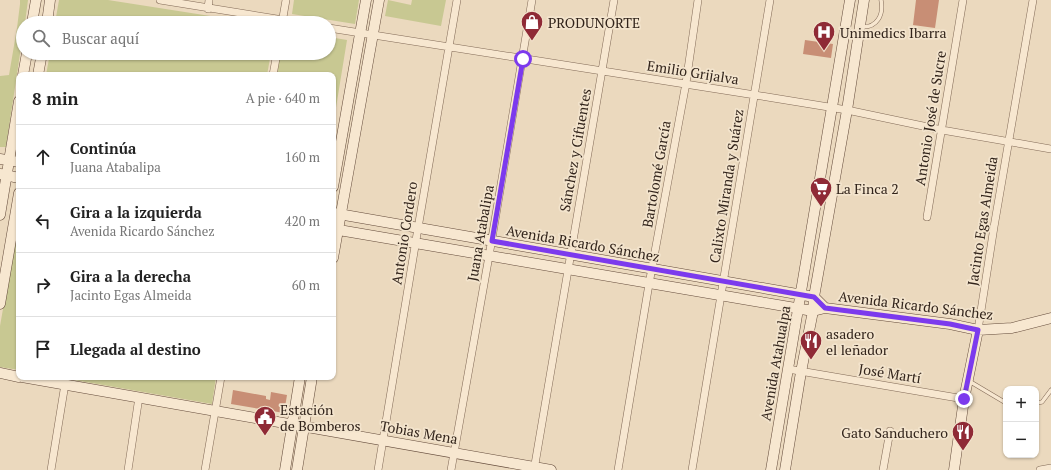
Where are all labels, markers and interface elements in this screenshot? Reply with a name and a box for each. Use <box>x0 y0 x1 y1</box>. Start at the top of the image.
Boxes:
shop icon: PRODUNORTE <box>519 9 545 42</box>
place label: PRODUNORTE <box>548 13 640 32</box>
search box <box>16 16 336 60</box>
hospital icon: Unimedics Ibarra <box>811 19 837 52</box>
place label: Unimedics Ibarra <box>840 23 946 42</box>
icon: search <box>30 27 52 49</box>
text: Buscar aquí <box>62 28 139 48</box>
street label: Antonio José de Sucre <box>910 49 950 187</box>
route start <box>514 50 532 68</box>
street label: Emilio Grijalva <box>646 55 740 89</box>
text: 8 min <box>32 87 79 110</box>
street label: Sánchez y Cifuentes <box>555 87 595 213</box>
text: A pie · 640 m <box>246 89 320 107</box>
street label: Calixto Miranda y Suárez <box>704 107 748 264</box>
street label: Bartolomé García <box>637 119 675 229</box>
text: Continúa <box>70 138 136 158</box>
icon: ahead <box>32 146 54 168</box>
text: 160 m <box>285 148 320 166</box>
street label: Jacinto Egas Almeida <box>962 155 1002 287</box>
text: Juana Atabalipa <box>70 158 161 176</box>
supermarket icon: La Finca 2 <box>808 175 834 208</box>
place label: La Finca 2 <box>836 179 899 198</box>
street label: Antonio Cordero <box>386 180 422 286</box>
street label: Juana Atabalipa <box>462 183 498 283</box>
text: Gira a la izquierda <box>70 202 202 222</box>
icon: left <box>32 210 54 232</box>
text: 420 m <box>285 212 320 230</box>
street label: Avenida Ricardo Sánchez <box>505 220 661 266</box>
text: Avenida Ricardo Sánchez <box>70 222 214 240</box>
text: Gira a la derecha <box>70 266 191 286</box>
icon: right <box>32 274 54 296</box>
text: 60 m <box>292 276 320 294</box>
text: Jacinto Egas Almeida <box>70 286 192 304</box>
street label: Avenida Ricardo Sánchez <box>838 286 995 324</box>
street label: Avenida Atahualpa <box>756 304 794 422</box>
place label: asadero el leñador <box>826 324 889 359</box>
restaurant icon: asadero el leñador <box>798 328 824 361</box>
icon: arrive <box>32 338 54 360</box>
text: Llegada al destino <box>70 339 201 359</box>
street label: José Martí <box>857 359 923 387</box>
map controls <box>1003 386 1039 458</box>
button: + <box>1003 386 1039 422</box>
route end <box>955 390 973 408</box>
place label: Estación de Bomberos <box>280 400 361 435</box>
public building icon: Estación de Bomberos <box>252 404 278 437</box>
street label: Tobias Mena <box>379 416 459 448</box>
restaurant icon: Gato Sanduchero <box>950 419 976 452</box>
button: − <box>1003 422 1039 458</box>
place label: Gato Sanduchero <box>841 423 948 442</box>

